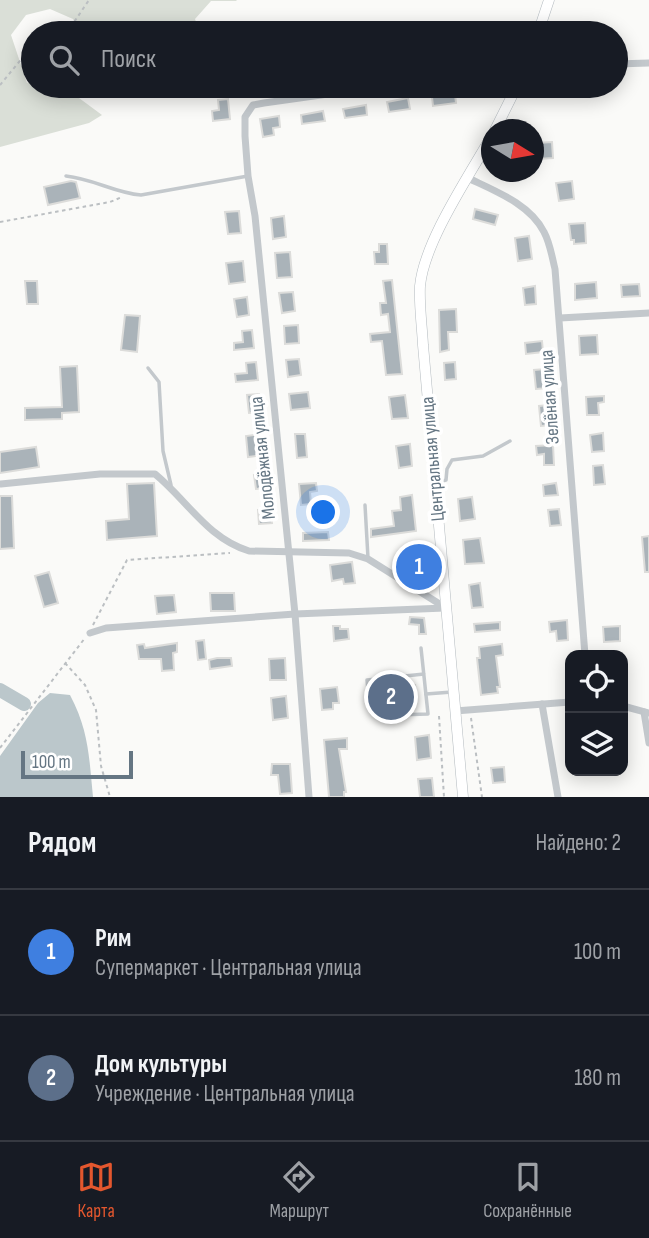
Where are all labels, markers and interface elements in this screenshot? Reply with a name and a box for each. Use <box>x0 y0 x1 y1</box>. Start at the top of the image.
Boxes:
search box <box>21 21 628 98</box>
icon: search <box>45 41 83 79</box>
text: Поиск <box>101 44 156 75</box>
north arrow <box>481 119 544 182</box>
street label: Зелёная улица <box>535 349 565 445</box>
street label: Молодёжная улица <box>245 395 281 521</box>
street label: Центральная улица <box>416 396 450 522</box>
your location <box>306 495 340 529</box>
pin: 1 <box>396 541 442 593</box>
map controls <box>565 650 628 776</box>
button: locate <box>565 650 628 713</box>
pin: 2 <box>368 671 414 723</box>
button: layers <box>565 713 628 776</box>
scale bar <box>21 748 133 780</box>
text: 100 m <box>32 751 71 774</box>
text: Рядом <box>28 825 96 861</box>
text: Найдено: 2 <box>535 829 621 857</box>
text: Рим <box>95 923 131 954</box>
text: 1 <box>46 938 56 966</box>
text: 100 m <box>574 938 621 966</box>
text: Супермаркет · Центральная улица <box>95 954 362 982</box>
text: Дом культуры <box>95 1049 227 1080</box>
text: 2 <box>46 1064 56 1092</box>
text: 180 m <box>574 1064 621 1092</box>
text: Учреждение · Центральная улица <box>95 1080 355 1108</box>
tab: Карта <box>77 1158 115 1223</box>
tab: Маршрут <box>269 1158 329 1223</box>
tab: Сохранённые <box>483 1158 572 1223</box>

